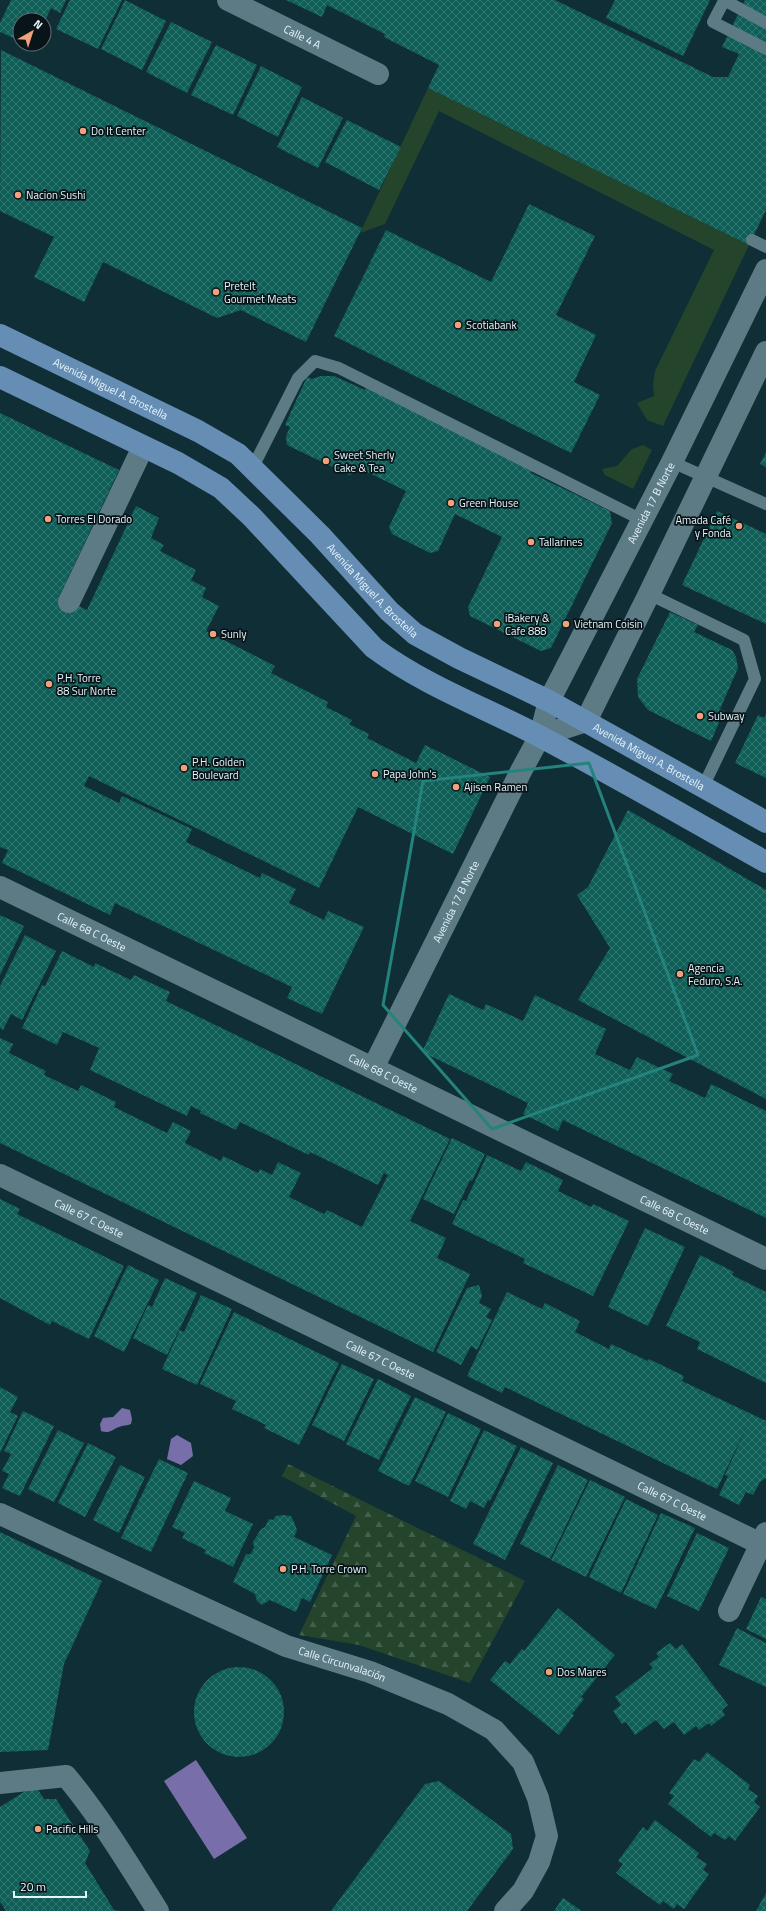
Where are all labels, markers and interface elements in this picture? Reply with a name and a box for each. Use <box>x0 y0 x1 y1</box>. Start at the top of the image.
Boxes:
north arrow <box>12 12 52 52</box>
text: N <box>30 16 46 33</box>
street label: Calle 4 A <box>281 21 324 53</box>
place label: Do It Center <box>91 123 146 139</box>
marker: Do It Center <box>78 126 88 136</box>
place label: Nacion Sushi <box>26 187 86 203</box>
marker: Nacion Sushi <box>13 190 23 200</box>
place label: Pretelt Gourmet Meats <box>224 278 296 307</box>
marker: Pretelt Gourmet Meats <box>211 287 221 297</box>
place label: Scotiabank <box>466 317 517 333</box>
marker: Scotiabank <box>453 320 463 330</box>
street label: Avenida Miguel A. Brostella <box>51 354 171 424</box>
place label: Sweet Sherly Cake & Tea <box>334 447 395 476</box>
marker: Sweet Sherly Cake & Tea <box>321 456 331 466</box>
street label: Avenida 17 B Norte <box>623 459 679 546</box>
place label: Green House <box>459 495 519 511</box>
marker: Green House <box>446 498 456 508</box>
place label: Torres El Dorado <box>56 511 132 527</box>
place label: Amada Café y Fonda <box>675 512 731 541</box>
marker: Torres El Dorado <box>43 514 53 524</box>
marker: Amada Café y Fonda <box>734 521 744 531</box>
place label: Tallarines <box>539 534 583 550</box>
marker: Tallarines <box>526 537 536 547</box>
street label: Avenida Miguel A. Brostella <box>323 540 422 642</box>
place label: iBakery & Cafe 888 <box>505 610 550 639</box>
place label: Vietnam Coisin <box>574 616 643 632</box>
marker: iBakery & Cafe 888 <box>492 619 502 629</box>
marker: Vietnam Coisin <box>561 619 571 629</box>
place label: Sunly <box>221 626 247 642</box>
marker: Sunly <box>208 629 218 639</box>
place label: P.H. Torre 88 Sur Norte <box>57 670 117 699</box>
marker: P.H. Torre 88 Sur Norte <box>44 679 54 689</box>
place label: Subway <box>708 708 745 724</box>
marker: Subway <box>695 711 705 721</box>
street label: Avenida Miguel A. Brostella <box>590 719 708 795</box>
place label: P.H. Golden Boulevard <box>192 754 245 783</box>
marker: P.H. Golden Boulevard <box>179 763 189 773</box>
place label: Papa John's <box>383 766 437 782</box>
marker: Papa John's <box>370 769 380 779</box>
place label: Ajisen Ramen <box>464 779 527 795</box>
marker: Ajisen Ramen <box>451 782 461 792</box>
street label: Avenida 17 B Norte <box>429 857 483 945</box>
street label: Calle 68 C Oeste <box>54 908 129 955</box>
place label: Agencia Feduro, S.A. <box>688 960 742 989</box>
marker: Agencia Feduro, S.A. <box>675 969 685 979</box>
street label: Calle 68 C Oeste <box>346 1049 421 1097</box>
street label: Calle 68 C Oeste <box>637 1191 712 1238</box>
street label: Calle 67 C Oeste <box>52 1195 127 1242</box>
street label: Calle 67 C Oeste <box>343 1336 418 1383</box>
street label: Calle 67 C Oeste <box>635 1477 710 1525</box>
place label: P.H. Torre Crown <box>291 1561 367 1577</box>
marker: P.H. Torre Crown <box>278 1564 288 1574</box>
street label: Calle Circunvalación <box>297 1642 388 1686</box>
place label: Dos Mares <box>557 1664 607 1680</box>
marker: Dos Mares <box>544 1667 554 1677</box>
place label: Pacific Hills <box>46 1821 98 1837</box>
marker: Pacific Hills <box>33 1824 43 1834</box>
scale bar <box>14 1873 86 1899</box>
text: 20 m <box>20 1877 46 1896</box>

